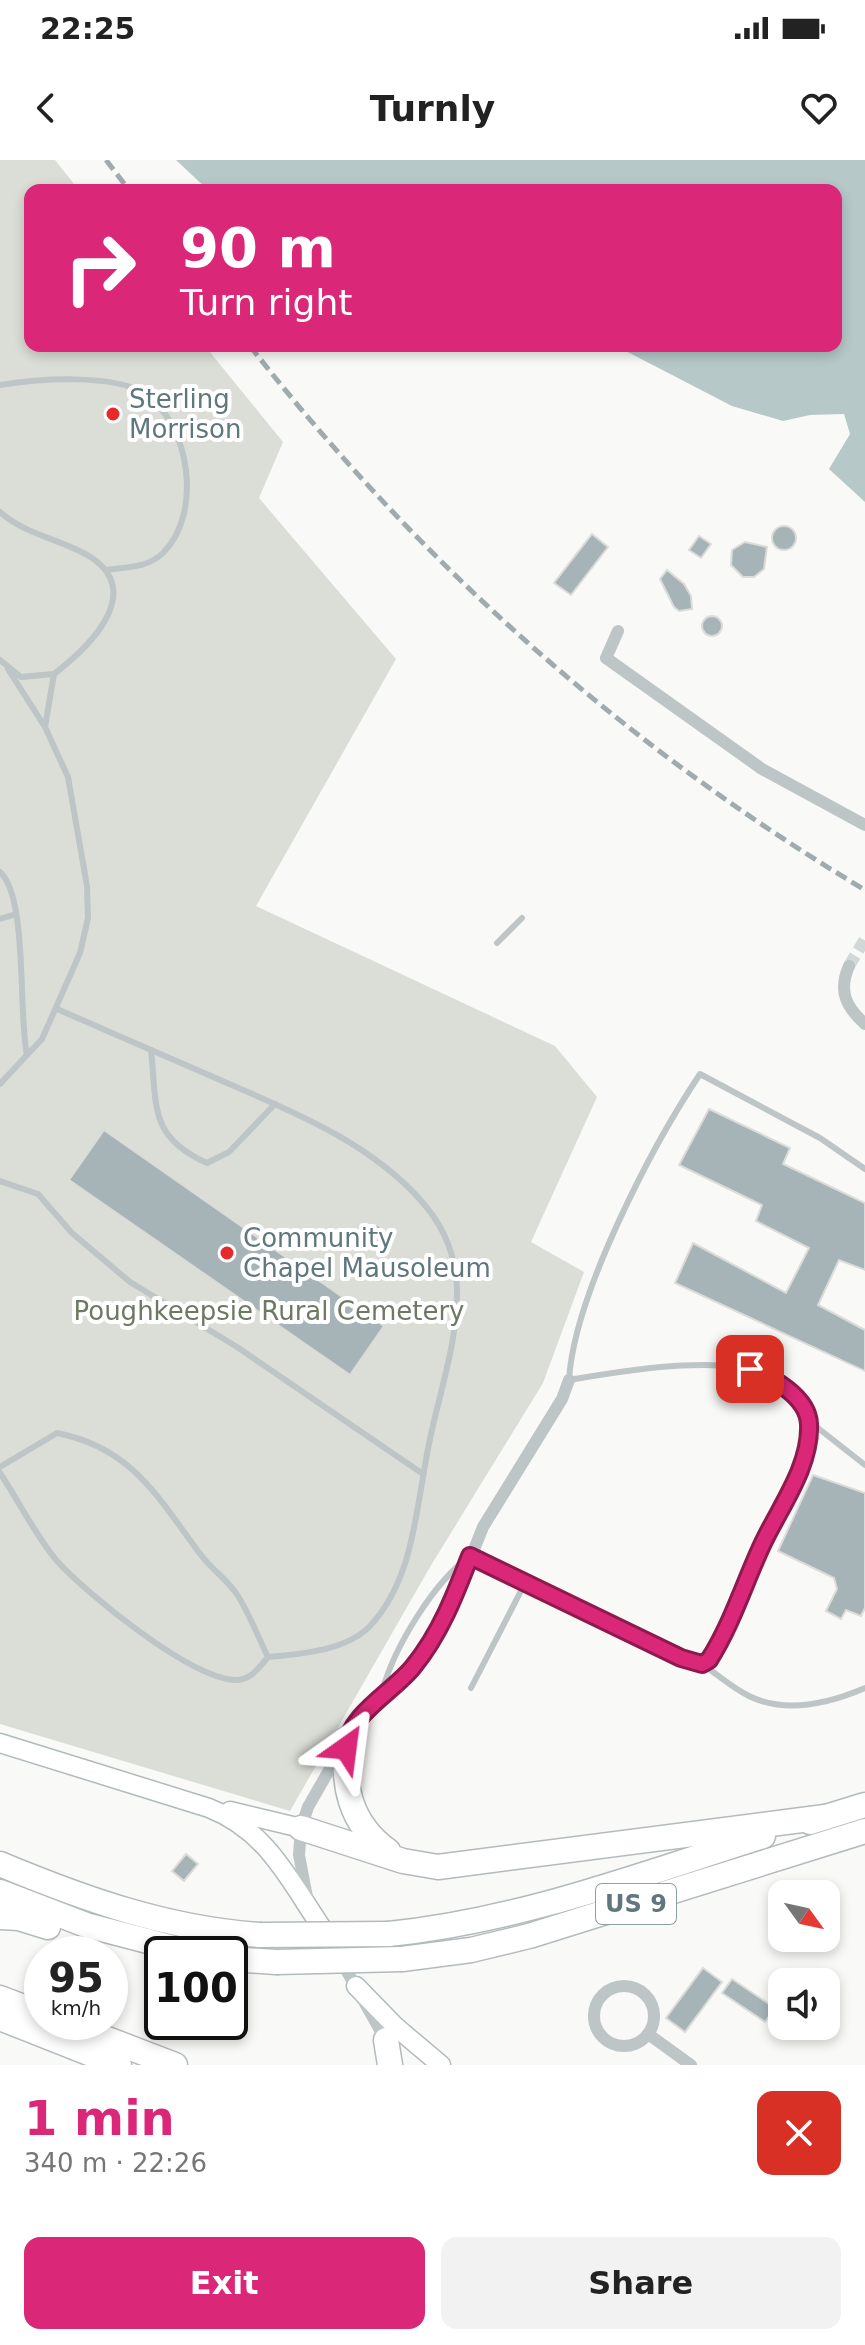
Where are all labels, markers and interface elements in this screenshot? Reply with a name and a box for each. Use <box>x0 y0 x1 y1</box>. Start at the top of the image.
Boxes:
text: 22:25 <box>40 11 136 46</box>
icon: back <box>24 86 68 130</box>
icon: heart <box>797 86 841 130</box>
text: Turnly <box>370 88 495 129</box>
text: 90 m <box>180 215 336 280</box>
icon: right <box>48 216 152 320</box>
text: Turn right <box>180 282 352 323</box>
place label: Sterling Morrison <box>129 384 241 444</box>
marker: Sterling Morrison <box>104 405 122 423</box>
place label: Community Chapel Mausoleum <box>243 1223 491 1283</box>
marker: Community Chapel Mausoleum <box>218 1244 236 1262</box>
park label: Poughkeepsie Rural Cemetery <box>73 1296 465 1326</box>
pin <box>716 1335 784 1403</box>
icon: arrive <box>728 1347 772 1391</box>
position arrow <box>304 1706 388 1790</box>
north arrow <box>768 1880 840 1952</box>
map controls <box>768 1880 840 2040</box>
road number: US 9 <box>596 1884 676 1924</box>
speed limit sign: 100 <box>144 1936 248 2040</box>
text: 95 <box>48 1955 104 2001</box>
button: sound <box>768 1968 840 2040</box>
text: km/h <box>51 1996 101 2020</box>
text: 1 min <box>24 2090 175 2146</box>
button: close <box>757 2091 841 2175</box>
text: 340 m · 22:26 <box>24 2148 207 2178</box>
button: Exit <box>24 2237 425 2329</box>
button: Share <box>441 2237 841 2329</box>

